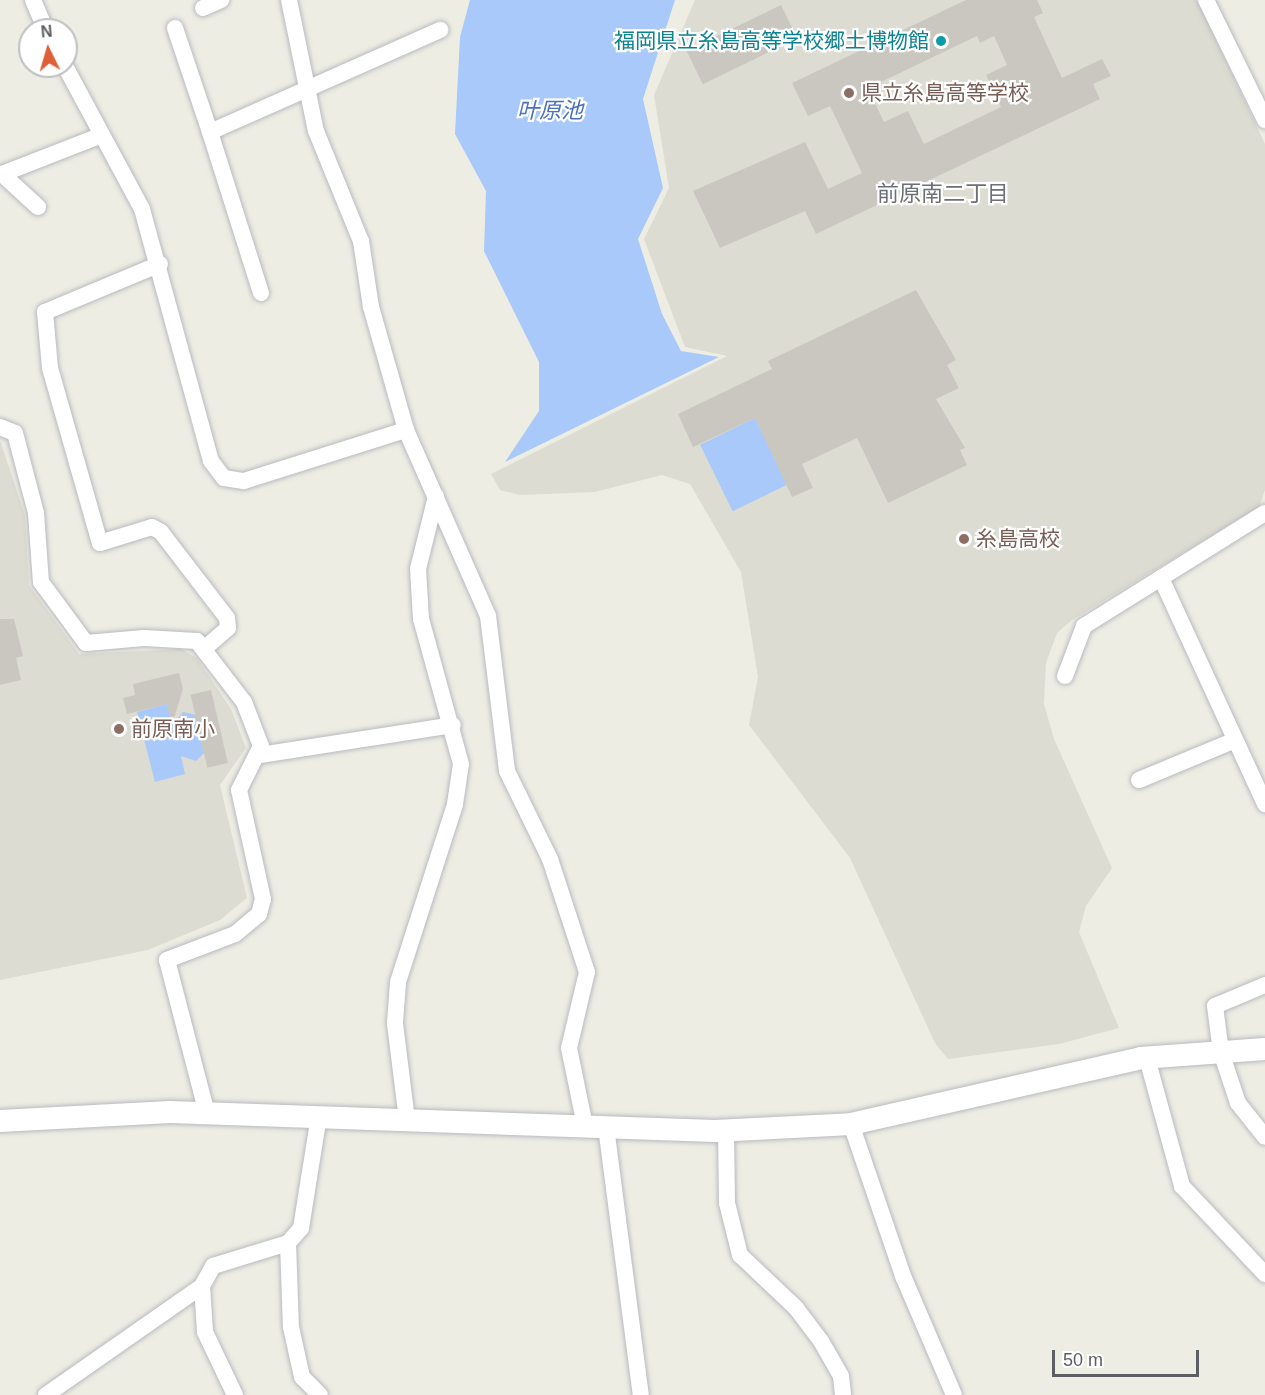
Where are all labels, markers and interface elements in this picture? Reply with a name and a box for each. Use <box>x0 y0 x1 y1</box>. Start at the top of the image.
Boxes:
north arrow <box>18 18 78 78</box>
text: N <box>40 23 53 41</box>
place label: 福岡県立糸島高等学校郷土博物館 <box>614 28 929 54</box>
marker: 福岡県立糸島高等学校郷土博物館 <box>934 34 948 48</box>
place label: 県立糸島高等学校 <box>861 80 1029 106</box>
marker: 県立糸島高等学校 <box>842 86 856 100</box>
water label: 叶原池 <box>517 98 583 124</box>
district label: 前原南二丁目 <box>877 181 1009 207</box>
place label: 糸島高校 <box>976 526 1060 552</box>
marker: 糸島高校 <box>957 532 971 546</box>
place label: 前原南小 <box>131 716 215 742</box>
marker: 前原南小 <box>112 722 126 736</box>
scale bar <box>1055 1338 1202 1376</box>
text: 50 m <box>1063 1350 1103 1370</box>

